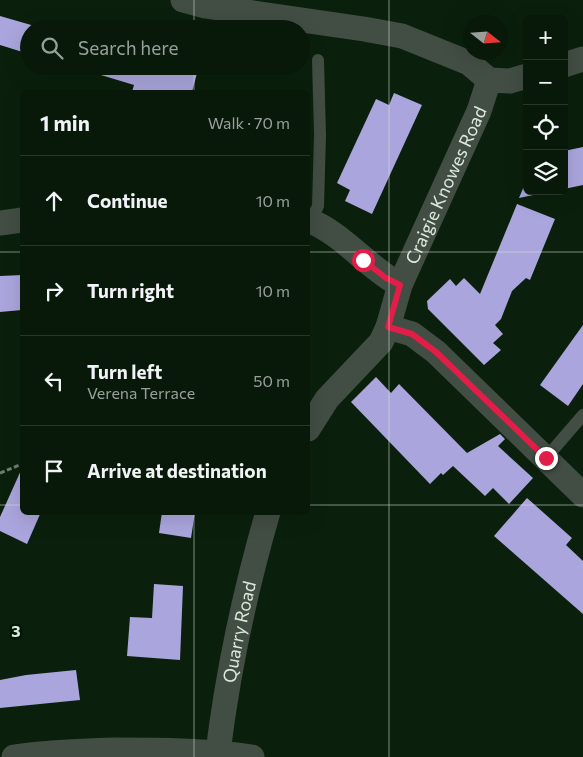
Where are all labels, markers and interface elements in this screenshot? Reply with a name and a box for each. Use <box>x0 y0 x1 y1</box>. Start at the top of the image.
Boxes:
north arrow <box>463 15 508 60</box>
map controls <box>523 15 568 195</box>
button: + <box>523 15 568 60</box>
search box <box>20 20 310 75</box>
icon: search <box>38 34 66 62</box>
text: Search here <box>78 36 178 59</box>
button: − <box>523 60 568 105</box>
street label: Craigie Knowes Road <box>400 103 491 267</box>
button: locate <box>523 105 568 150</box>
text: 1 min <box>40 110 90 135</box>
text: Walk · 70 m <box>208 113 290 132</box>
button: layers <box>523 150 568 195</box>
icon: ahead <box>40 187 68 215</box>
text: Continue <box>87 189 167 212</box>
text: 10 m <box>256 191 290 210</box>
route start <box>352 249 375 272</box>
icon: right <box>40 277 68 305</box>
text: Turn right <box>87 279 174 302</box>
text: 10 m <box>256 281 290 300</box>
text: Turn left <box>87 360 162 383</box>
icon: left <box>40 367 68 395</box>
text: 50 m <box>253 371 290 390</box>
text: Verena Terrace <box>87 383 195 402</box>
route end <box>535 447 558 470</box>
icon: arrive <box>40 457 68 485</box>
text: Arrive at destination <box>87 459 267 482</box>
street label: Quarry Road <box>217 579 260 684</box>
text: 3 <box>11 621 21 640</box>

